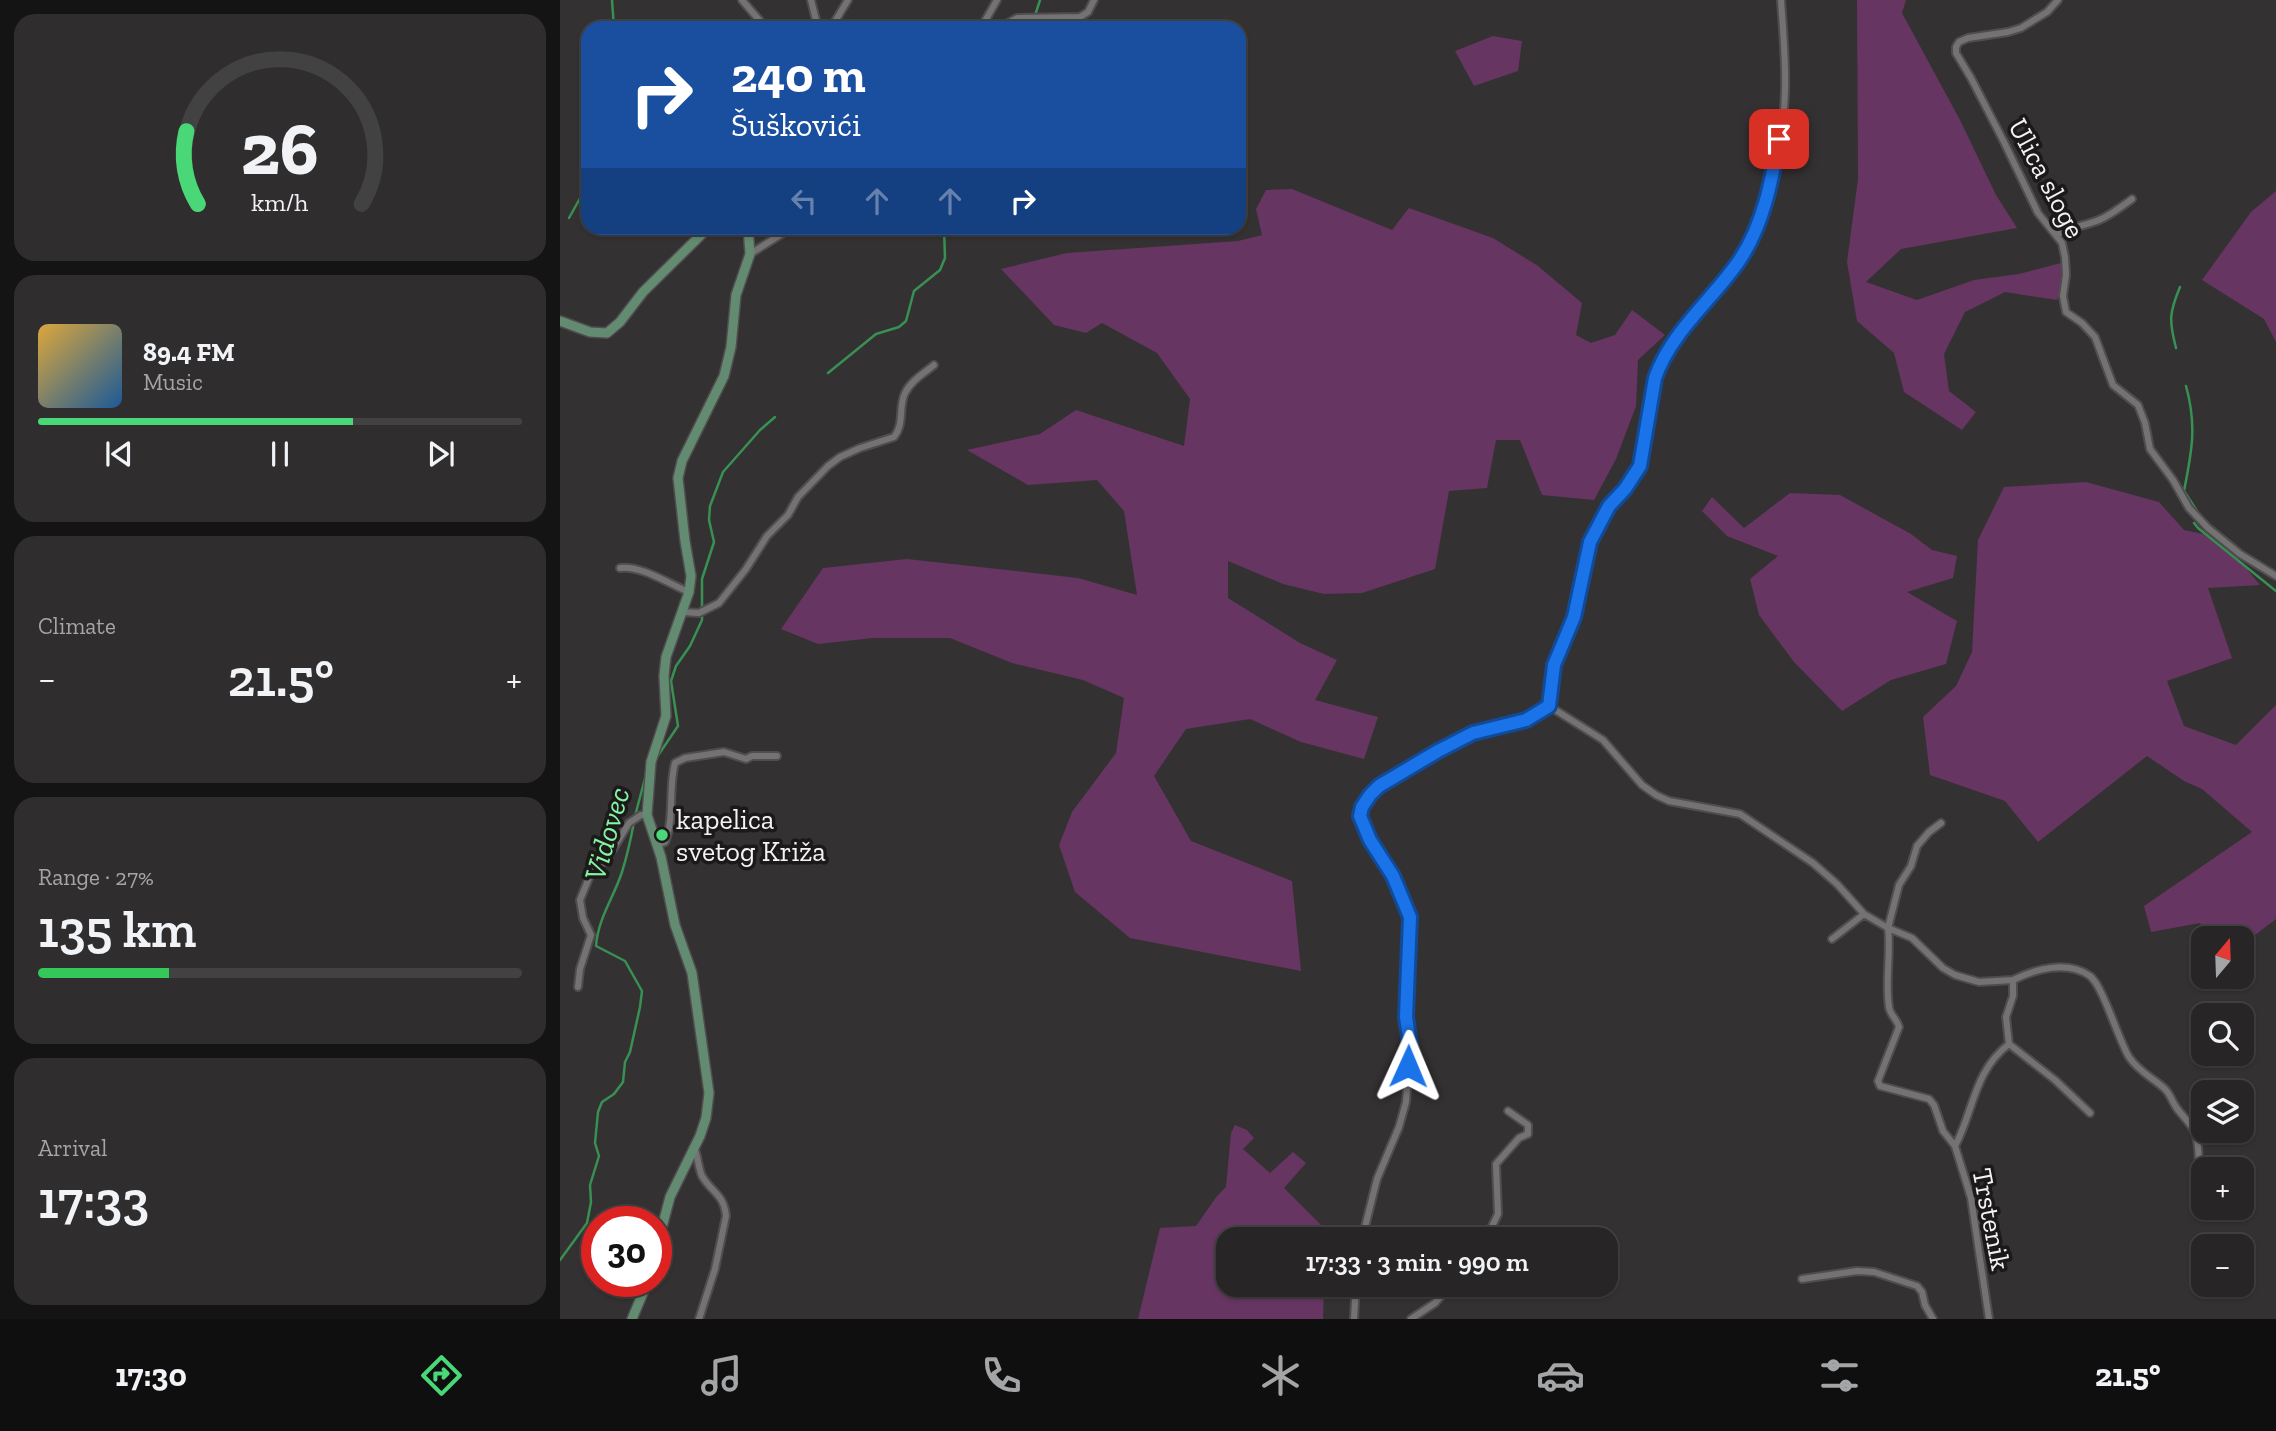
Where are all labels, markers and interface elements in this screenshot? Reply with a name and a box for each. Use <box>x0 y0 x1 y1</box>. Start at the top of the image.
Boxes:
text: 240 m <box>731 46 866 105</box>
icon: right <box>616 49 707 140</box>
text: 26 <box>241 105 319 193</box>
text: Šuškovići <box>731 106 861 144</box>
pin <box>1749 109 1809 169</box>
street label: Ulica sloge <box>2001 113 2092 244</box>
icon: arrive <box>1760 120 1798 158</box>
icon: left <box>785 182 823 220</box>
icon: ahead <box>858 182 896 220</box>
icon: ahead <box>931 182 969 220</box>
icon: right <box>1004 182 1042 220</box>
text: km/h <box>251 186 309 216</box>
text: 89.4 FM <box>143 336 235 368</box>
text: Music <box>143 368 203 396</box>
icon: previous <box>100 435 138 473</box>
icon: pause <box>261 435 299 473</box>
icon: next <box>422 435 460 473</box>
text: Climate <box>38 612 116 640</box>
text: 21.5° <box>228 647 334 709</box>
text: − <box>38 656 56 702</box>
text: + <box>506 656 522 702</box>
water label: Vidovec <box>577 783 637 885</box>
place label: kapelica svetog Križa <box>676 803 826 868</box>
marker: kapelica svetog Križa <box>654 827 670 843</box>
text: Range · 27% <box>38 863 154 891</box>
text: 135 km <box>38 898 196 960</box>
north arrow <box>2191 926 2254 989</box>
map controls <box>2191 926 2254 1297</box>
button: search <box>2191 1003 2254 1066</box>
position arrow <box>1371 1029 1445 1103</box>
button: layers <box>2191 1080 2254 1143</box>
text: Arrival <box>38 1134 107 1162</box>
button: + <box>2191 1157 2254 1220</box>
street label: Trstenik <box>1965 1165 2018 1273</box>
text: 17:33 <box>38 1169 149 1231</box>
speed limit sign: 30 <box>581 1206 672 1297</box>
button: − <box>2191 1234 2254 1297</box>
text: 17:33 · 3 min · 990 m <box>1305 1246 1529 1278</box>
icon: directions <box>417 1351 466 1400</box>
icon: music <box>697 1351 746 1400</box>
icon: phone <box>977 1351 1026 1400</box>
icon: climate <box>1256 1351 1305 1400</box>
icon: car <box>1536 1351 1585 1400</box>
icon: filters <box>1815 1351 1864 1400</box>
text: 17:30 <box>115 1356 187 1394</box>
text: 21.5° <box>2095 1356 2161 1394</box>

